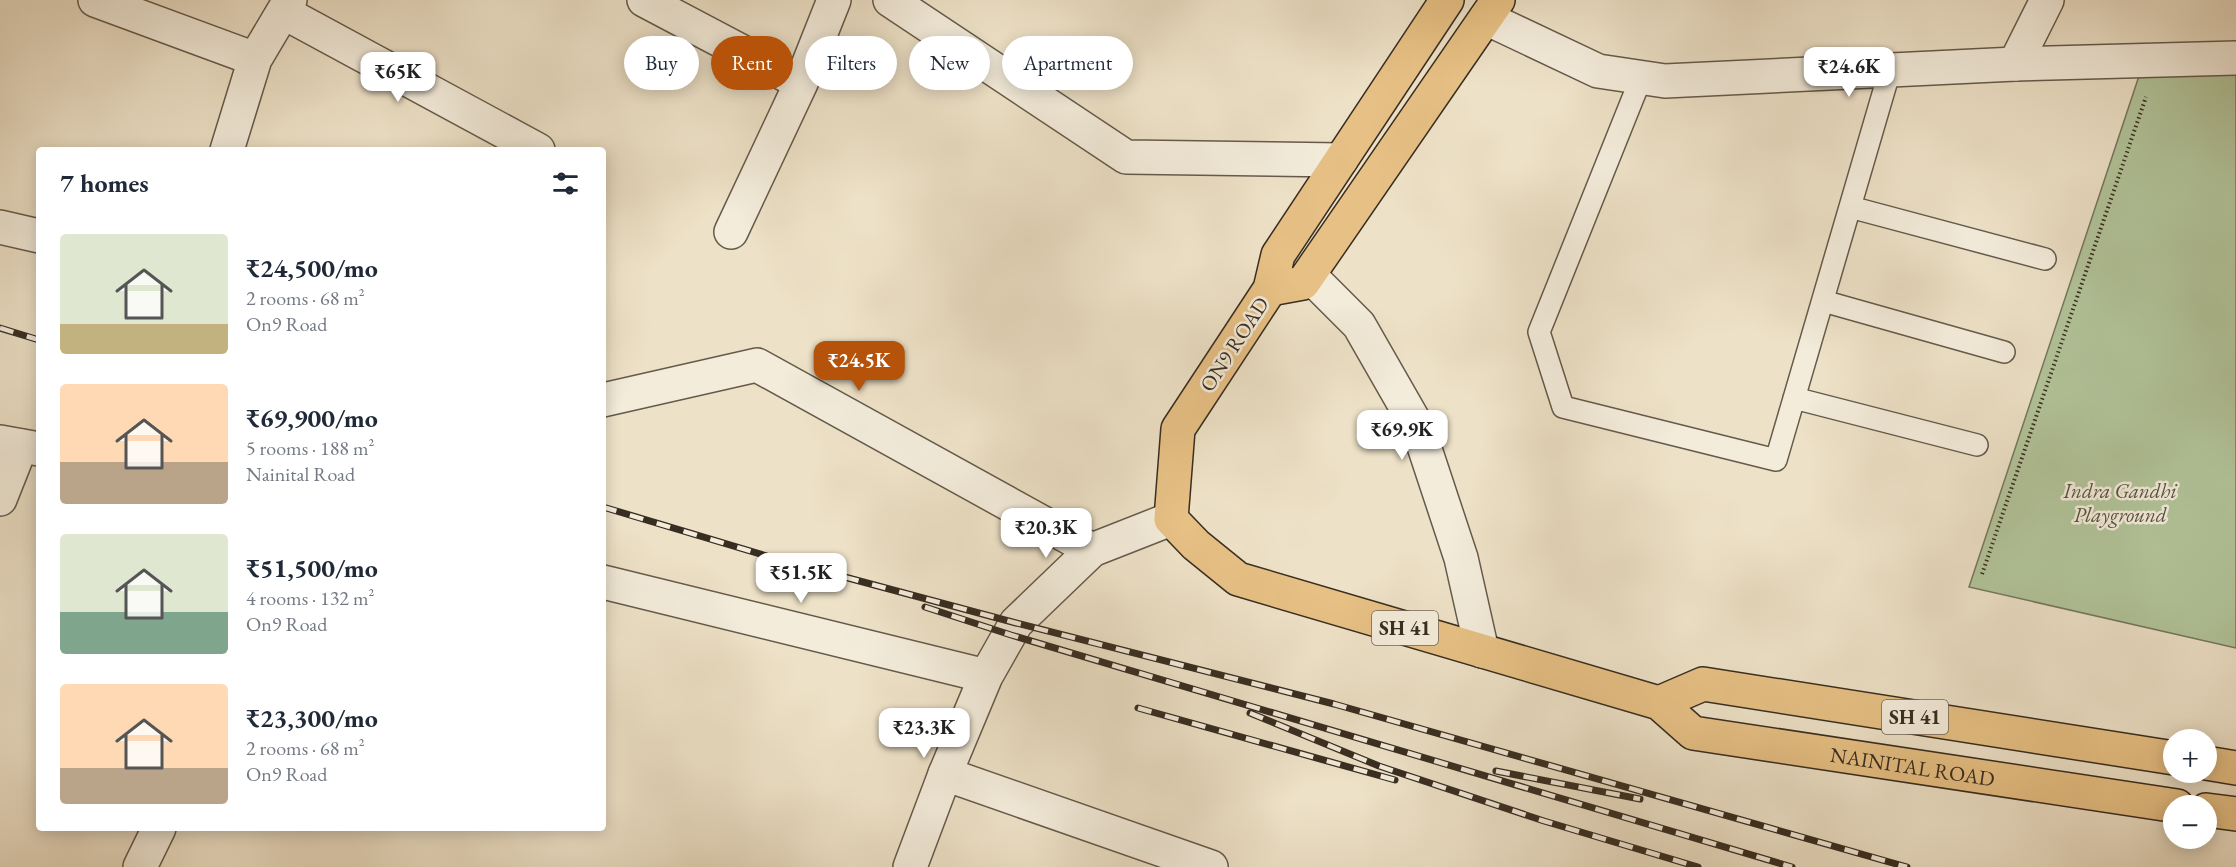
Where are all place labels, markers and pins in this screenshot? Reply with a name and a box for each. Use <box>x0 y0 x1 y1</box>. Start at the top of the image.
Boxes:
pin: ₹24.6K <box>1800 47 1898 98</box>
pin: ₹65K <box>362 52 434 103</box>
pin: ₹24.5K <box>810 341 908 392</box>
pin: ₹69.9K <box>1353 410 1451 461</box>
pin: ₹20.3K <box>997 508 1095 559</box>
pin: ₹51.5K <box>752 553 850 604</box>
pin: ₹23.3K <box>875 708 973 759</box>

